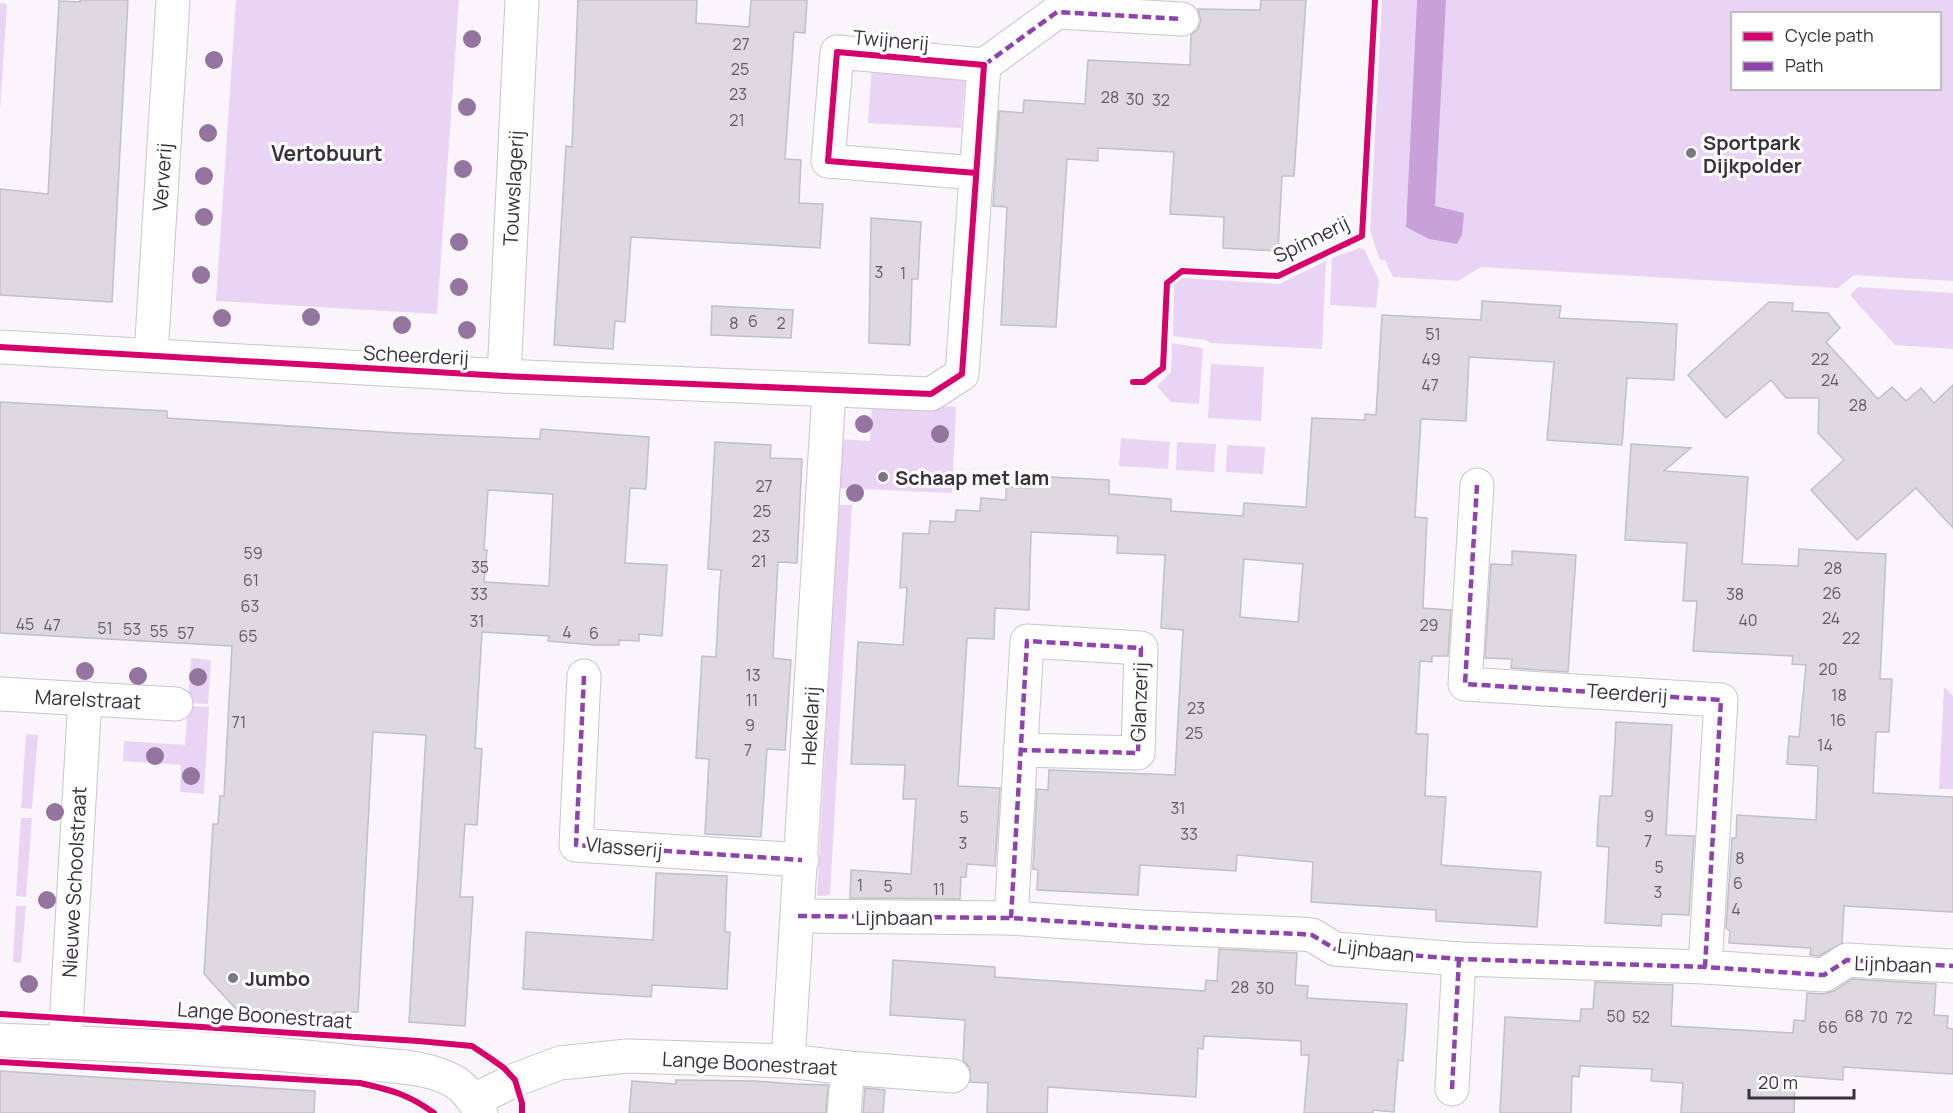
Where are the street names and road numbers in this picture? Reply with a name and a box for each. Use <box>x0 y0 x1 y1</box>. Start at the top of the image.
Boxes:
street label: Twijnerij <box>852 23 930 57</box>
street label: Touwslagerij <box>496 130 530 246</box>
street label: Ververij <box>146 142 178 212</box>
street label: Spinnerij <box>1269 209 1353 269</box>
street label: Scheerderij <box>362 339 470 371</box>
street label: Glanzerij <box>1124 661 1154 743</box>
street label: Teerderij <box>1586 677 1668 709</box>
street label: Marelstraat <box>34 683 142 715</box>
street label: Hekelarij <box>794 686 826 766</box>
street label: Nieuwe Schoolstraat <box>56 786 92 978</box>
street label: Vlasserij <box>584 830 664 864</box>
street label: Lijnbaan <box>855 904 933 931</box>
street label: Lijnbaan <box>1336 932 1416 968</box>
street label: Lijnbaan <box>1854 949 1932 979</box>
street label: Lange Boonestraat <box>176 995 354 1035</box>
street label: Lange Boonestraat <box>662 1045 838 1081</box>

